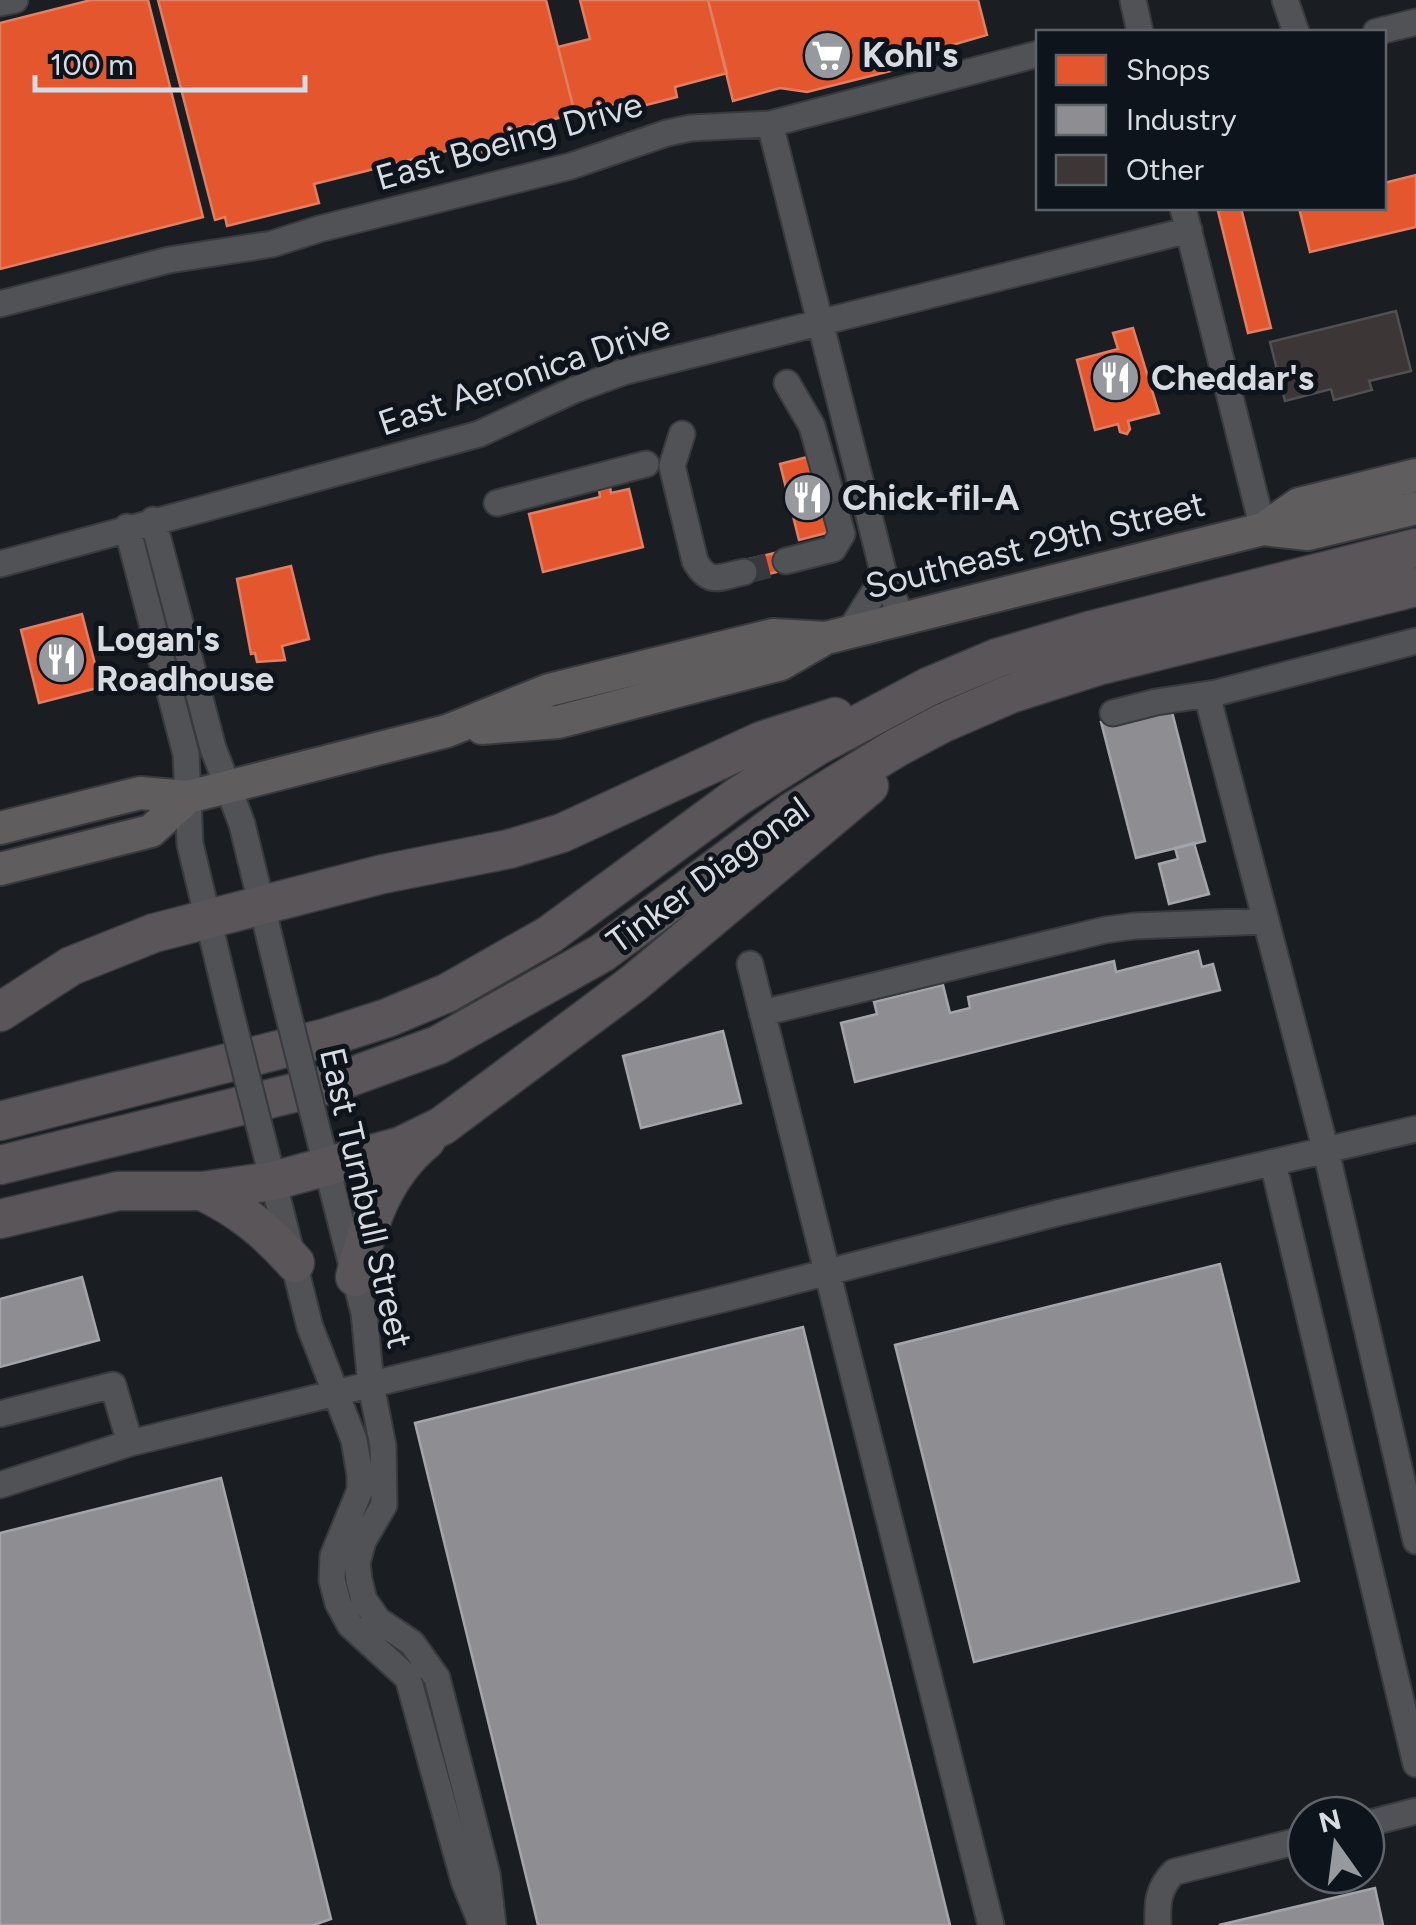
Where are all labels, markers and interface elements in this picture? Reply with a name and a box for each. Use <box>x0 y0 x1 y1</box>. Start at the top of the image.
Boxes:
supermarket icon: Kohl's <box>801 29 853 81</box>
scale bar <box>35 30 305 92</box>
legend <box>1036 30 1386 210</box>
place label: Kohl's <box>862 34 958 76</box>
text: 100 m <box>50 46 134 83</box>
text: Shops <box>1126 51 1210 88</box>
street label: East Boeing Drive <box>371 83 647 199</box>
text: Industry <box>1126 101 1237 138</box>
text: Other <box>1126 151 1204 188</box>
street label: East Aeronica Drive <box>373 305 675 445</box>
restaurant icon: Cheddar's <box>1090 352 1142 404</box>
place label: Cheddar's <box>1151 357 1314 399</box>
restaurant icon: Chick-fil-A <box>781 472 833 524</box>
place label: Chick-fil-A <box>842 477 1020 519</box>
street label: Southeast 29th Street <box>861 483 1209 607</box>
place label: Logan's Roadhouse <box>96 618 274 700</box>
restaurant icon: Logan's Roadhouse <box>35 633 87 685</box>
street label: Tinker Diagonal <box>599 788 817 962</box>
street label: East Turnbull Street <box>311 1044 421 1352</box>
north arrow <box>1286 1795 1386 1895</box>
text: N <box>1315 1802 1345 1840</box>

